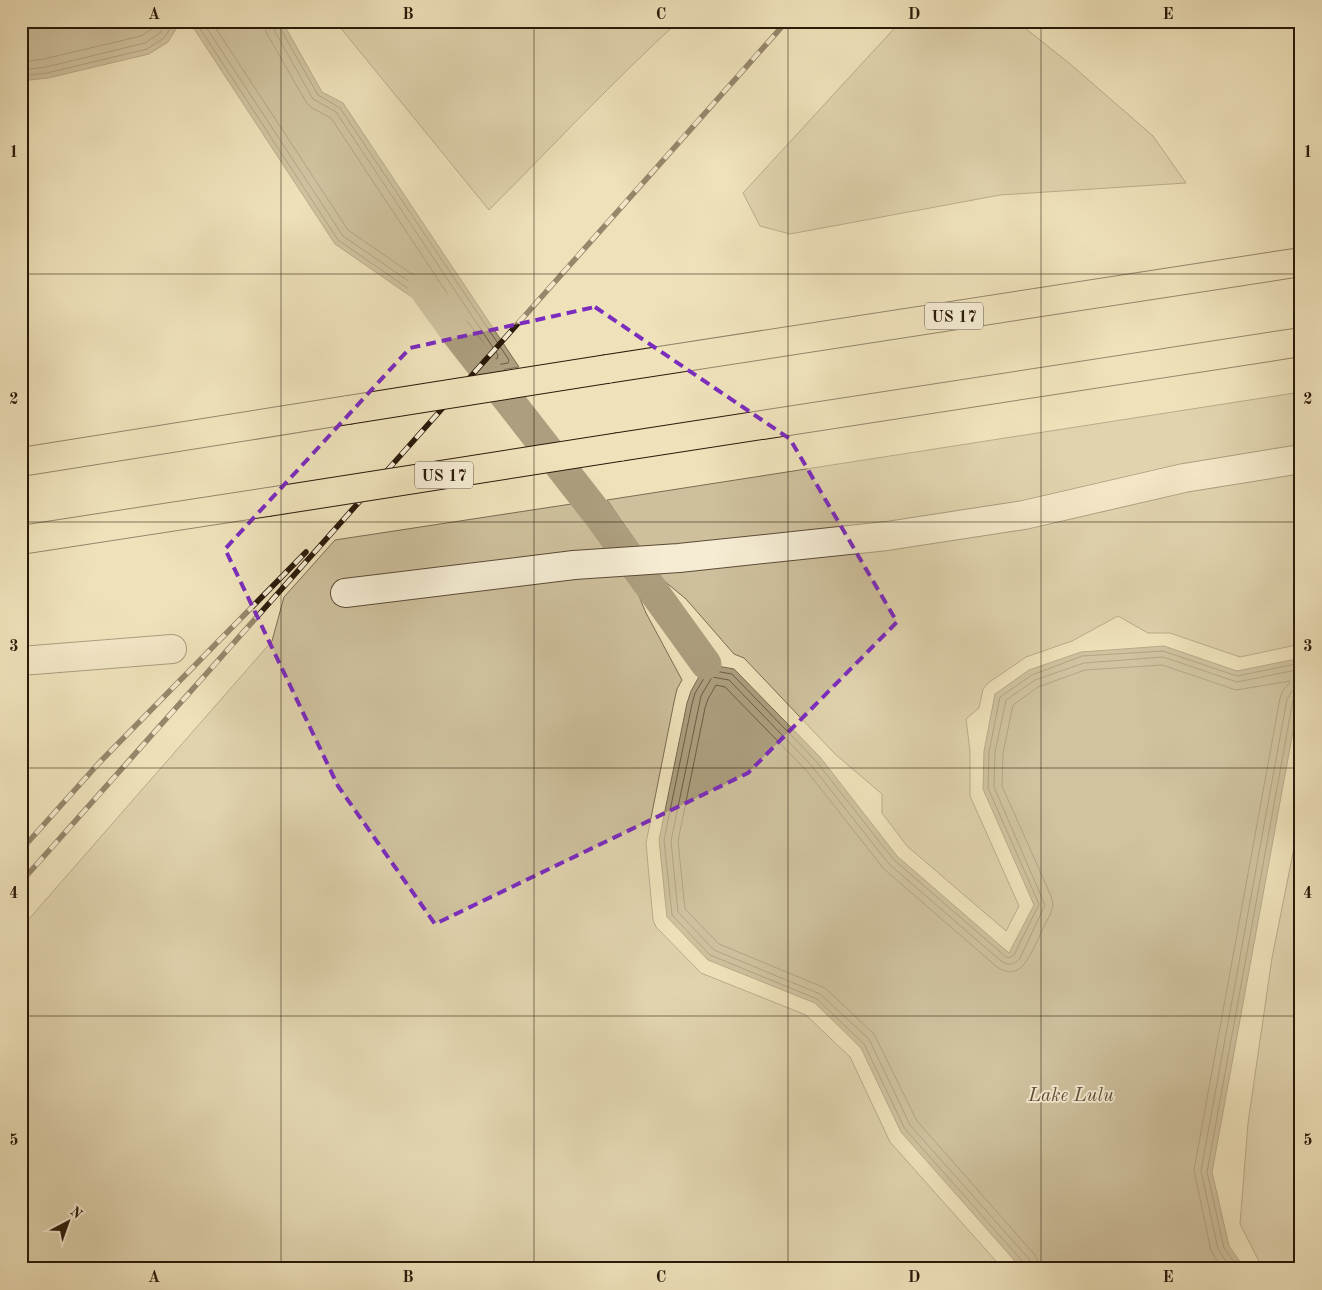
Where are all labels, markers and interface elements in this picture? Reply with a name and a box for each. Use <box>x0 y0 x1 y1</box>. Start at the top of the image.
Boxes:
text: A <box>148 7 160 23</box>
text: B <box>402 7 414 23</box>
text: C <box>656 7 666 23</box>
text: D <box>908 7 920 23</box>
text: E <box>1162 7 1174 23</box>
text: 1 <box>9 145 19 161</box>
text: 1 <box>1303 145 1313 161</box>
road number: US 17 <box>925 302 983 330</box>
text: 2 <box>9 392 19 408</box>
text: 2 <box>1303 392 1313 408</box>
road number: US 17 <box>415 462 473 488</box>
text: 3 <box>9 639 19 655</box>
text: 3 <box>1303 639 1313 655</box>
text: 4 <box>9 886 19 902</box>
text: 4 <box>1303 886 1313 902</box>
water label: Lake Lulu <box>1027 1087 1114 1106</box>
text: 5 <box>9 1133 19 1149</box>
text: 5 <box>1303 1133 1313 1149</box>
north arrow <box>42 1198 92 1248</box>
text: N <box>67 1204 85 1222</box>
text: A <box>148 1270 160 1286</box>
text: B <box>402 1270 414 1286</box>
text: C <box>656 1270 666 1286</box>
text: D <box>908 1270 920 1286</box>
text: E <box>1162 1270 1174 1286</box>

